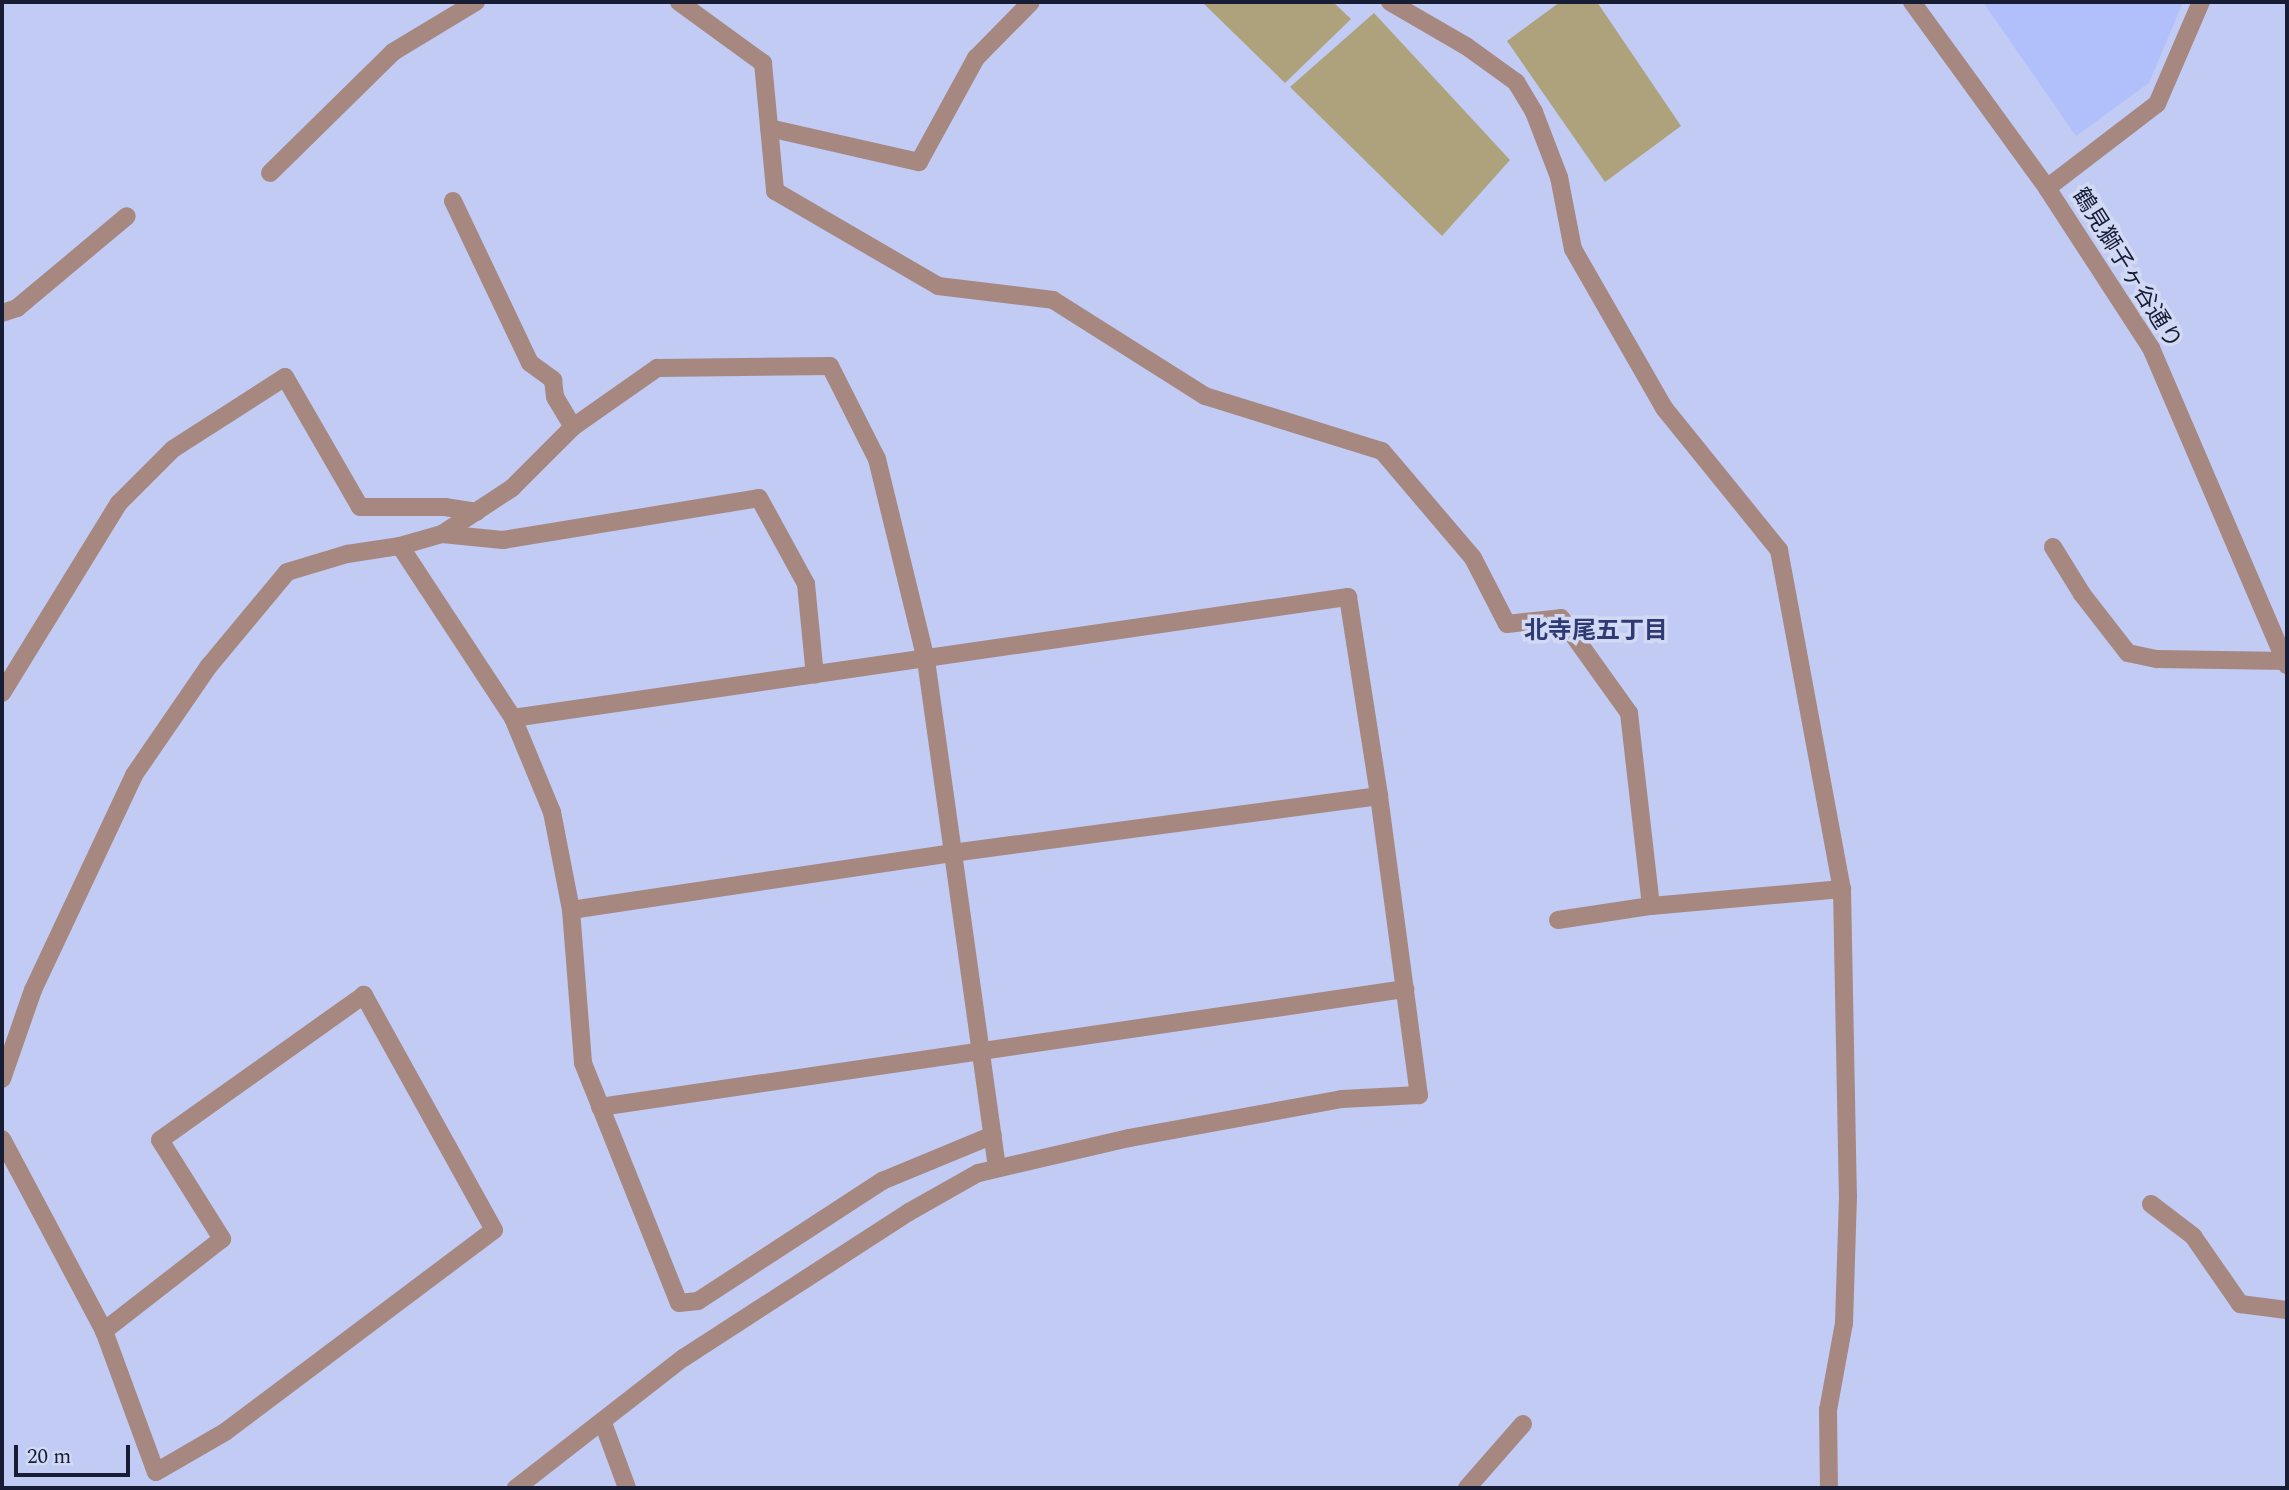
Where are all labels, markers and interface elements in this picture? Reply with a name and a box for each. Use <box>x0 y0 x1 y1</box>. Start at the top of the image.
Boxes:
street label: 鶴見獅子ヶ谷通り <box>2066 184 2186 354</box>
district label: 北寺尾五丁目 <box>1524 618 1668 646</box>
scale bar <box>18 1430 133 1474</box>
text: 20 m <box>27 1441 71 1473</box>

